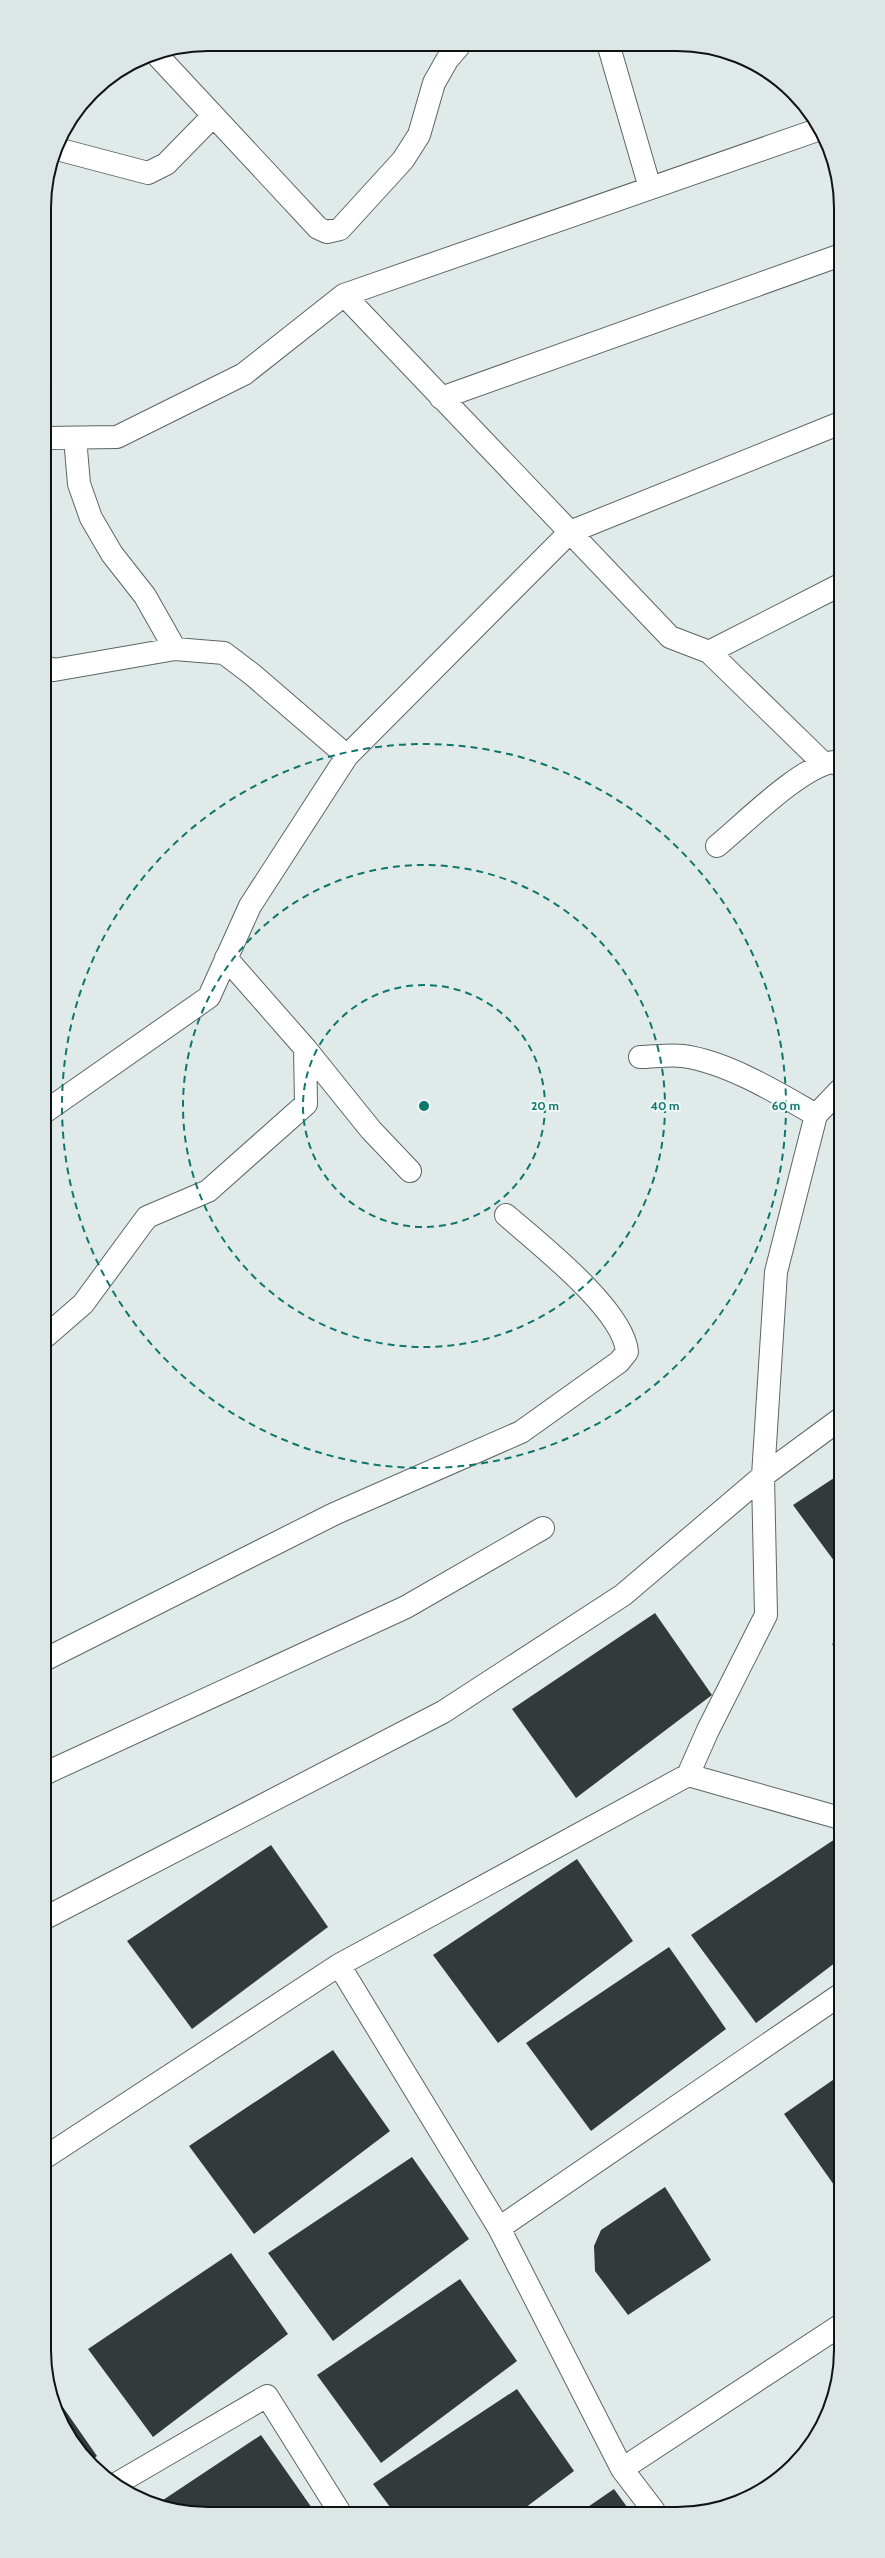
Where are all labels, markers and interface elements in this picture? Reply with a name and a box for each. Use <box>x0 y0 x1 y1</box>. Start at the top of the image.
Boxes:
text: 20 m <box>531 1098 559 1113</box>
text: 40 m <box>650 1098 680 1113</box>
text: 60 m <box>772 1098 800 1113</box>
centre of rings <box>417 1099 431 1113</box>

